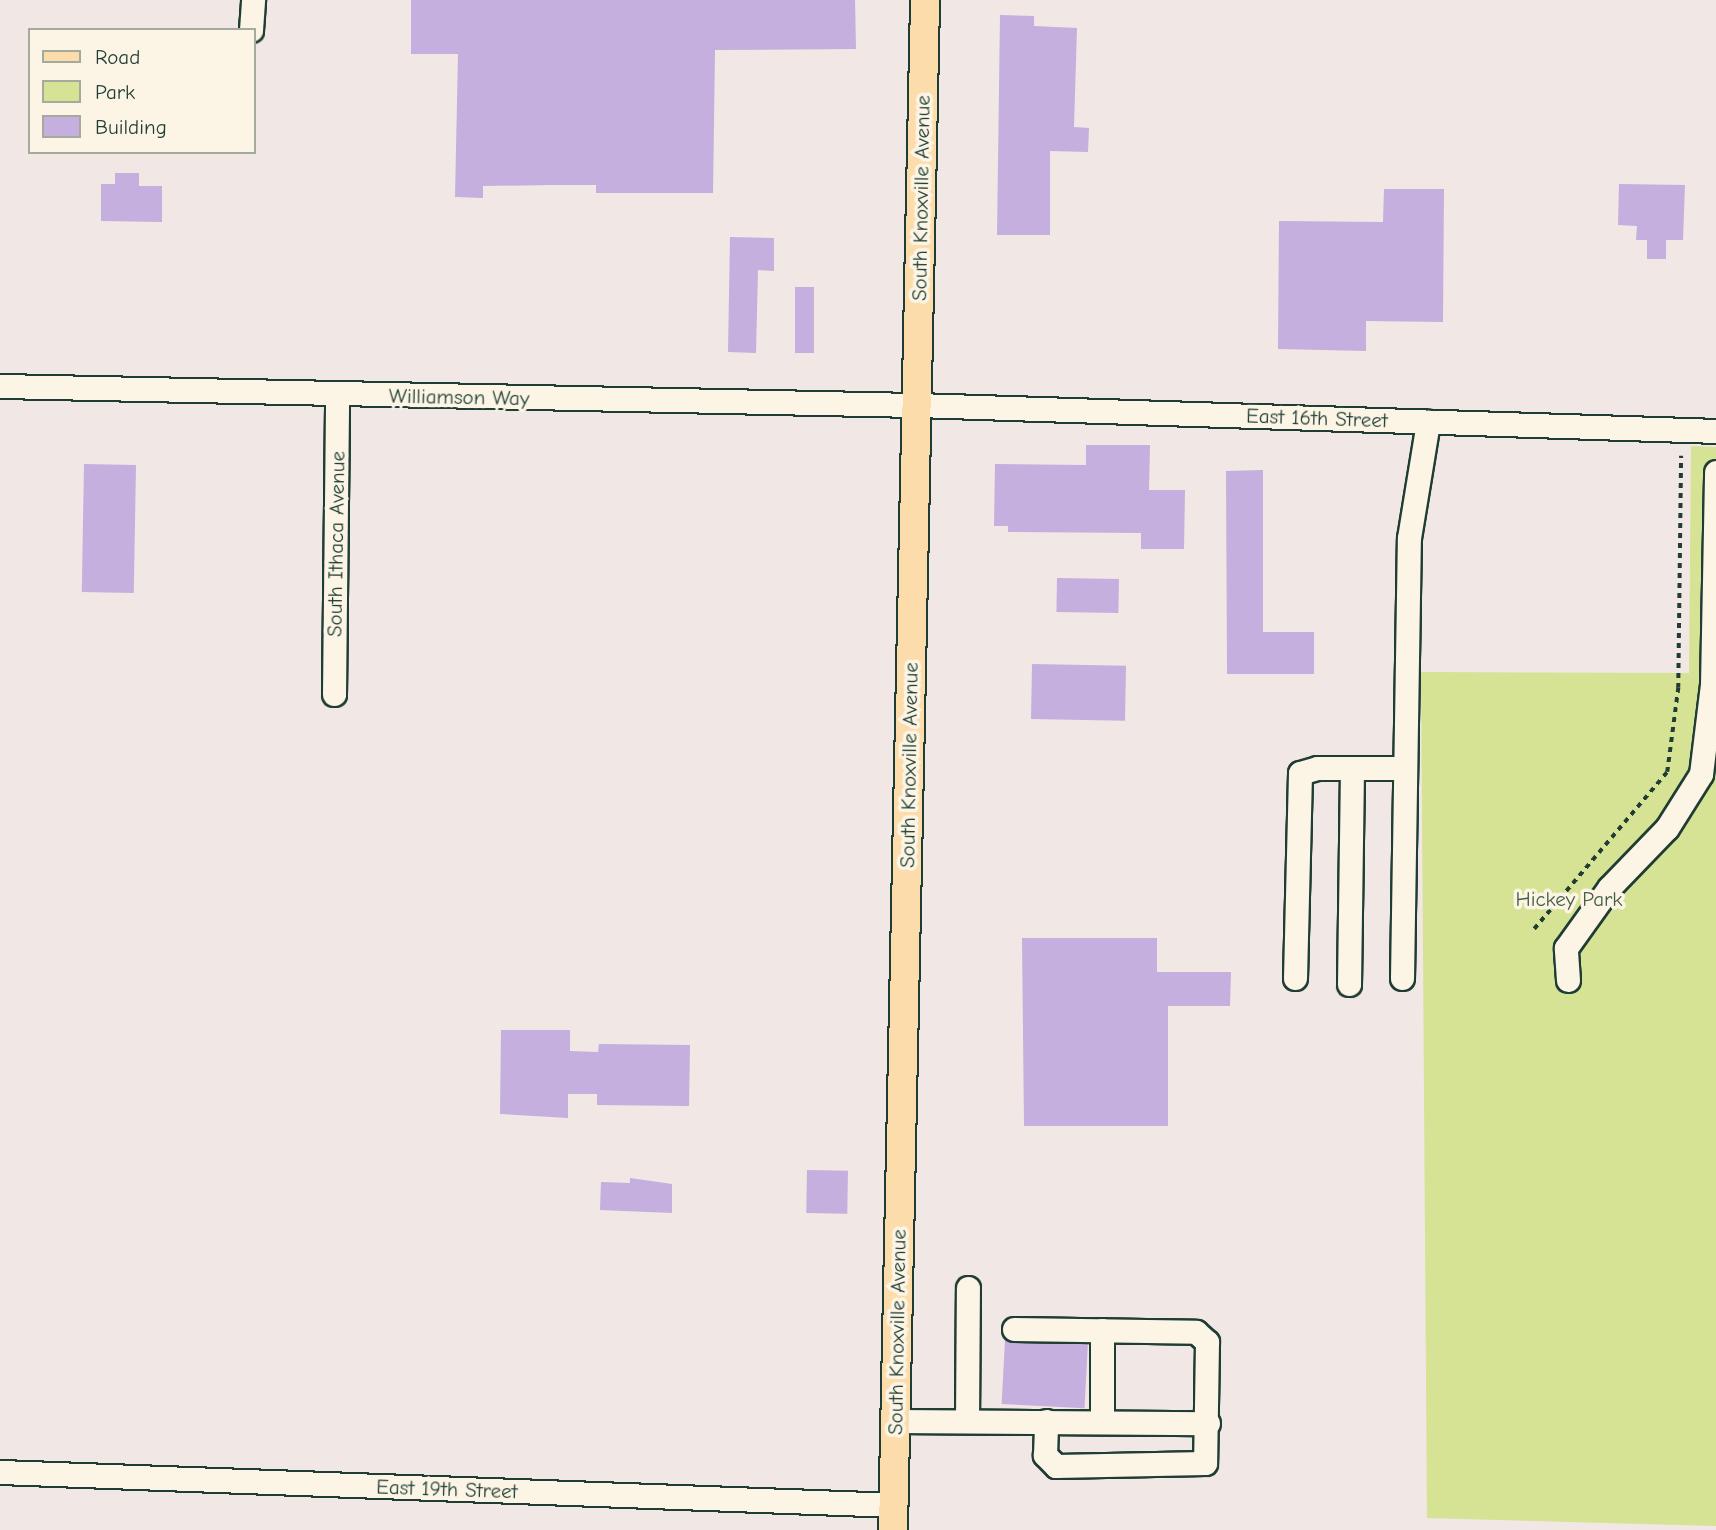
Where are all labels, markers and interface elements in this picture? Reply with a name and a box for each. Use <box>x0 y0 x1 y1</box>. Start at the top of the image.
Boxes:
legend <box>28 28 256 154</box>
text: Road <box>95 45 140 69</box>
text: Park <box>95 80 135 104</box>
street label: South Knoxville Avenue <box>907 95 935 301</box>
text: Building <box>95 115 167 139</box>
street label: Williamson Way <box>389 383 529 411</box>
street label: East 16th Street <box>1246 403 1388 433</box>
street label: South Ithaca Avenue <box>322 451 350 637</box>
street label: South Knoxville Avenue <box>895 662 923 868</box>
park label: Hickey Park <box>1516 886 1622 912</box>
street label: South Knoxville Avenue <box>883 1229 911 1435</box>
street label: East 19th Street <box>376 1474 518 1504</box>

